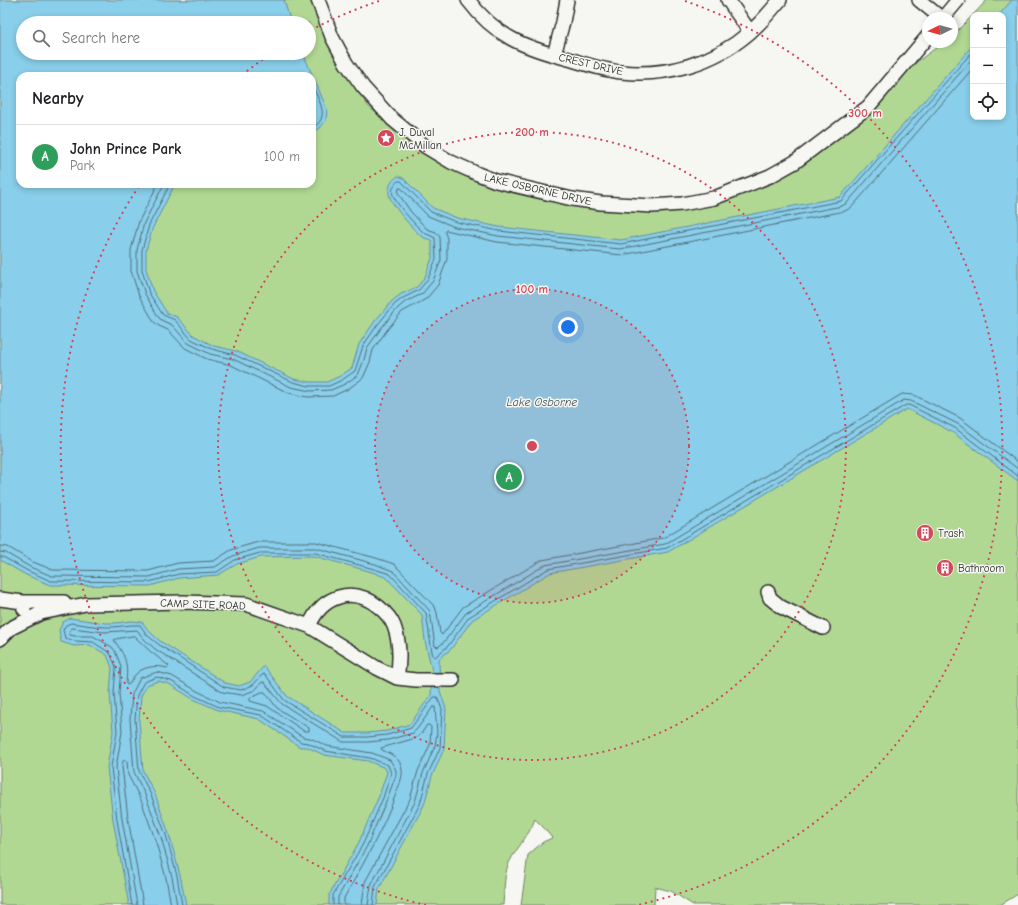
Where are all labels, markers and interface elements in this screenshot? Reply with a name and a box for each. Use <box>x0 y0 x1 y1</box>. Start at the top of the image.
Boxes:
north arrow <box>922 12 958 48</box>
map controls <box>970 12 1006 120</box>
button: + <box>970 12 1006 48</box>
search box <box>16 16 316 60</box>
icon: search <box>30 27 52 49</box>
text: Search here <box>62 29 140 47</box>
button: − <box>970 48 1006 84</box>
street label: CREST DRIVE <box>557 51 625 78</box>
button: locate <box>970 84 1006 120</box>
text: Nearby <box>32 89 83 108</box>
text: 300 m <box>848 106 882 120</box>
text: 200 m <box>515 125 549 139</box>
place label: J. Duval McMillan <box>399 126 442 152</box>
place icon: J. Duval McMillan <box>376 128 396 148</box>
text: John Prince Park <box>70 140 181 158</box>
text: A <box>41 149 49 164</box>
text: 100 m <box>264 149 300 164</box>
text: Park <box>70 158 95 173</box>
street label: LAKE OSBORNE DRIVE <box>483 171 593 208</box>
text: 100 m <box>516 282 548 296</box>
your location <box>558 317 578 337</box>
water label: Lake Osborne <box>507 395 577 409</box>
centre of rings <box>525 439 539 453</box>
pin: A <box>496 462 522 492</box>
building icon: Trash <box>915 523 935 543</box>
place label: Trash <box>938 527 964 540</box>
building icon: Bathroom <box>935 558 955 578</box>
place label: Bathroom <box>958 562 1004 575</box>
street label: CAMP SITE ROAD <box>160 597 246 612</box>

